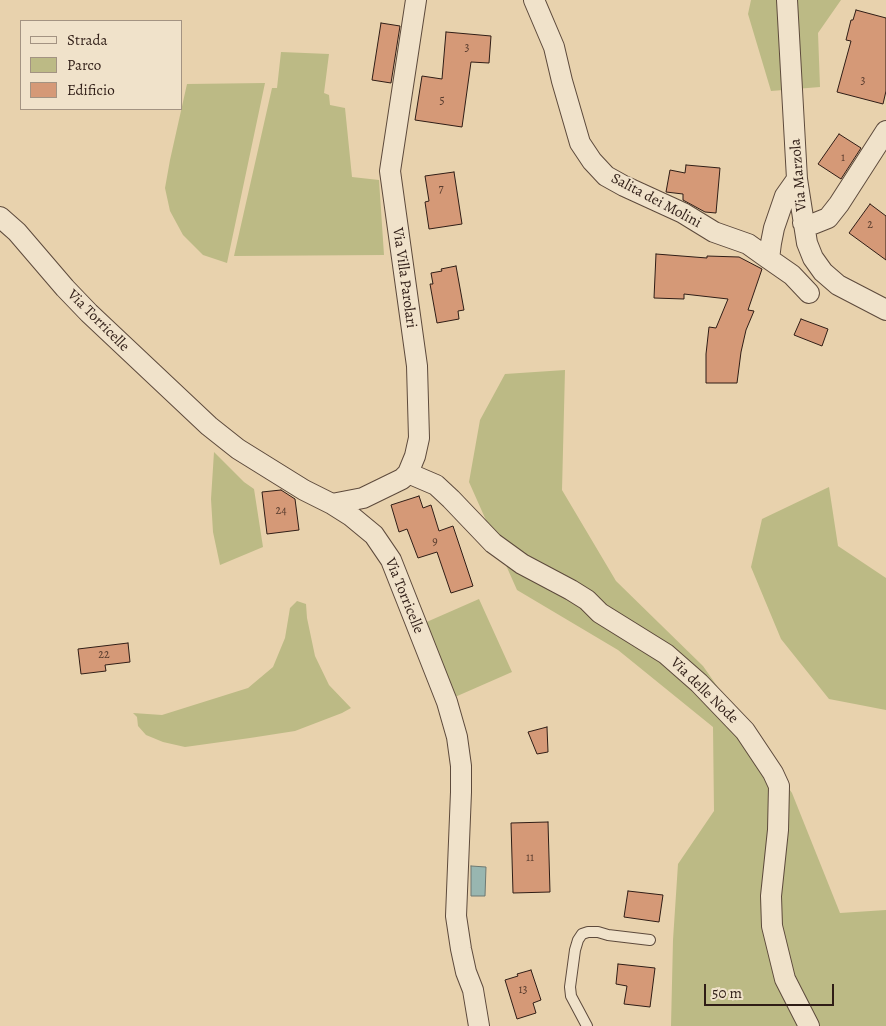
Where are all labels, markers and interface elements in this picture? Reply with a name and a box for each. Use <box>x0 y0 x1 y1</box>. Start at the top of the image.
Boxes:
legend <box>20 20 182 110</box>
text: Strada <box>67 30 108 50</box>
house number: 3 <box>465 41 469 55</box>
text: Parco <box>67 55 101 75</box>
house number: 3 <box>861 74 865 88</box>
text: Edificio <box>67 80 115 100</box>
house number: 5 <box>439 94 445 108</box>
street label: Via Marzola <box>787 138 811 212</box>
house number: 1 <box>841 151 845 165</box>
street label: Salita dei Molini <box>608 170 704 232</box>
house number: 7 <box>438 182 444 196</box>
house number: 2 <box>867 218 873 232</box>
street label: Via Villa Parolari <box>388 227 420 329</box>
street label: Via Torricelle <box>63 286 133 356</box>
house number: 24 <box>275 504 287 518</box>
house number: 9 <box>432 535 438 549</box>
street label: Via Torricelle <box>381 555 427 637</box>
house number: 22 <box>98 648 110 662</box>
street label: Via delle Node <box>666 654 742 728</box>
house number: 11 <box>526 851 534 865</box>
scale bar <box>706 974 836 1006</box>
house number: 13 <box>518 983 528 997</box>
text: 50 m <box>712 983 742 1003</box>

